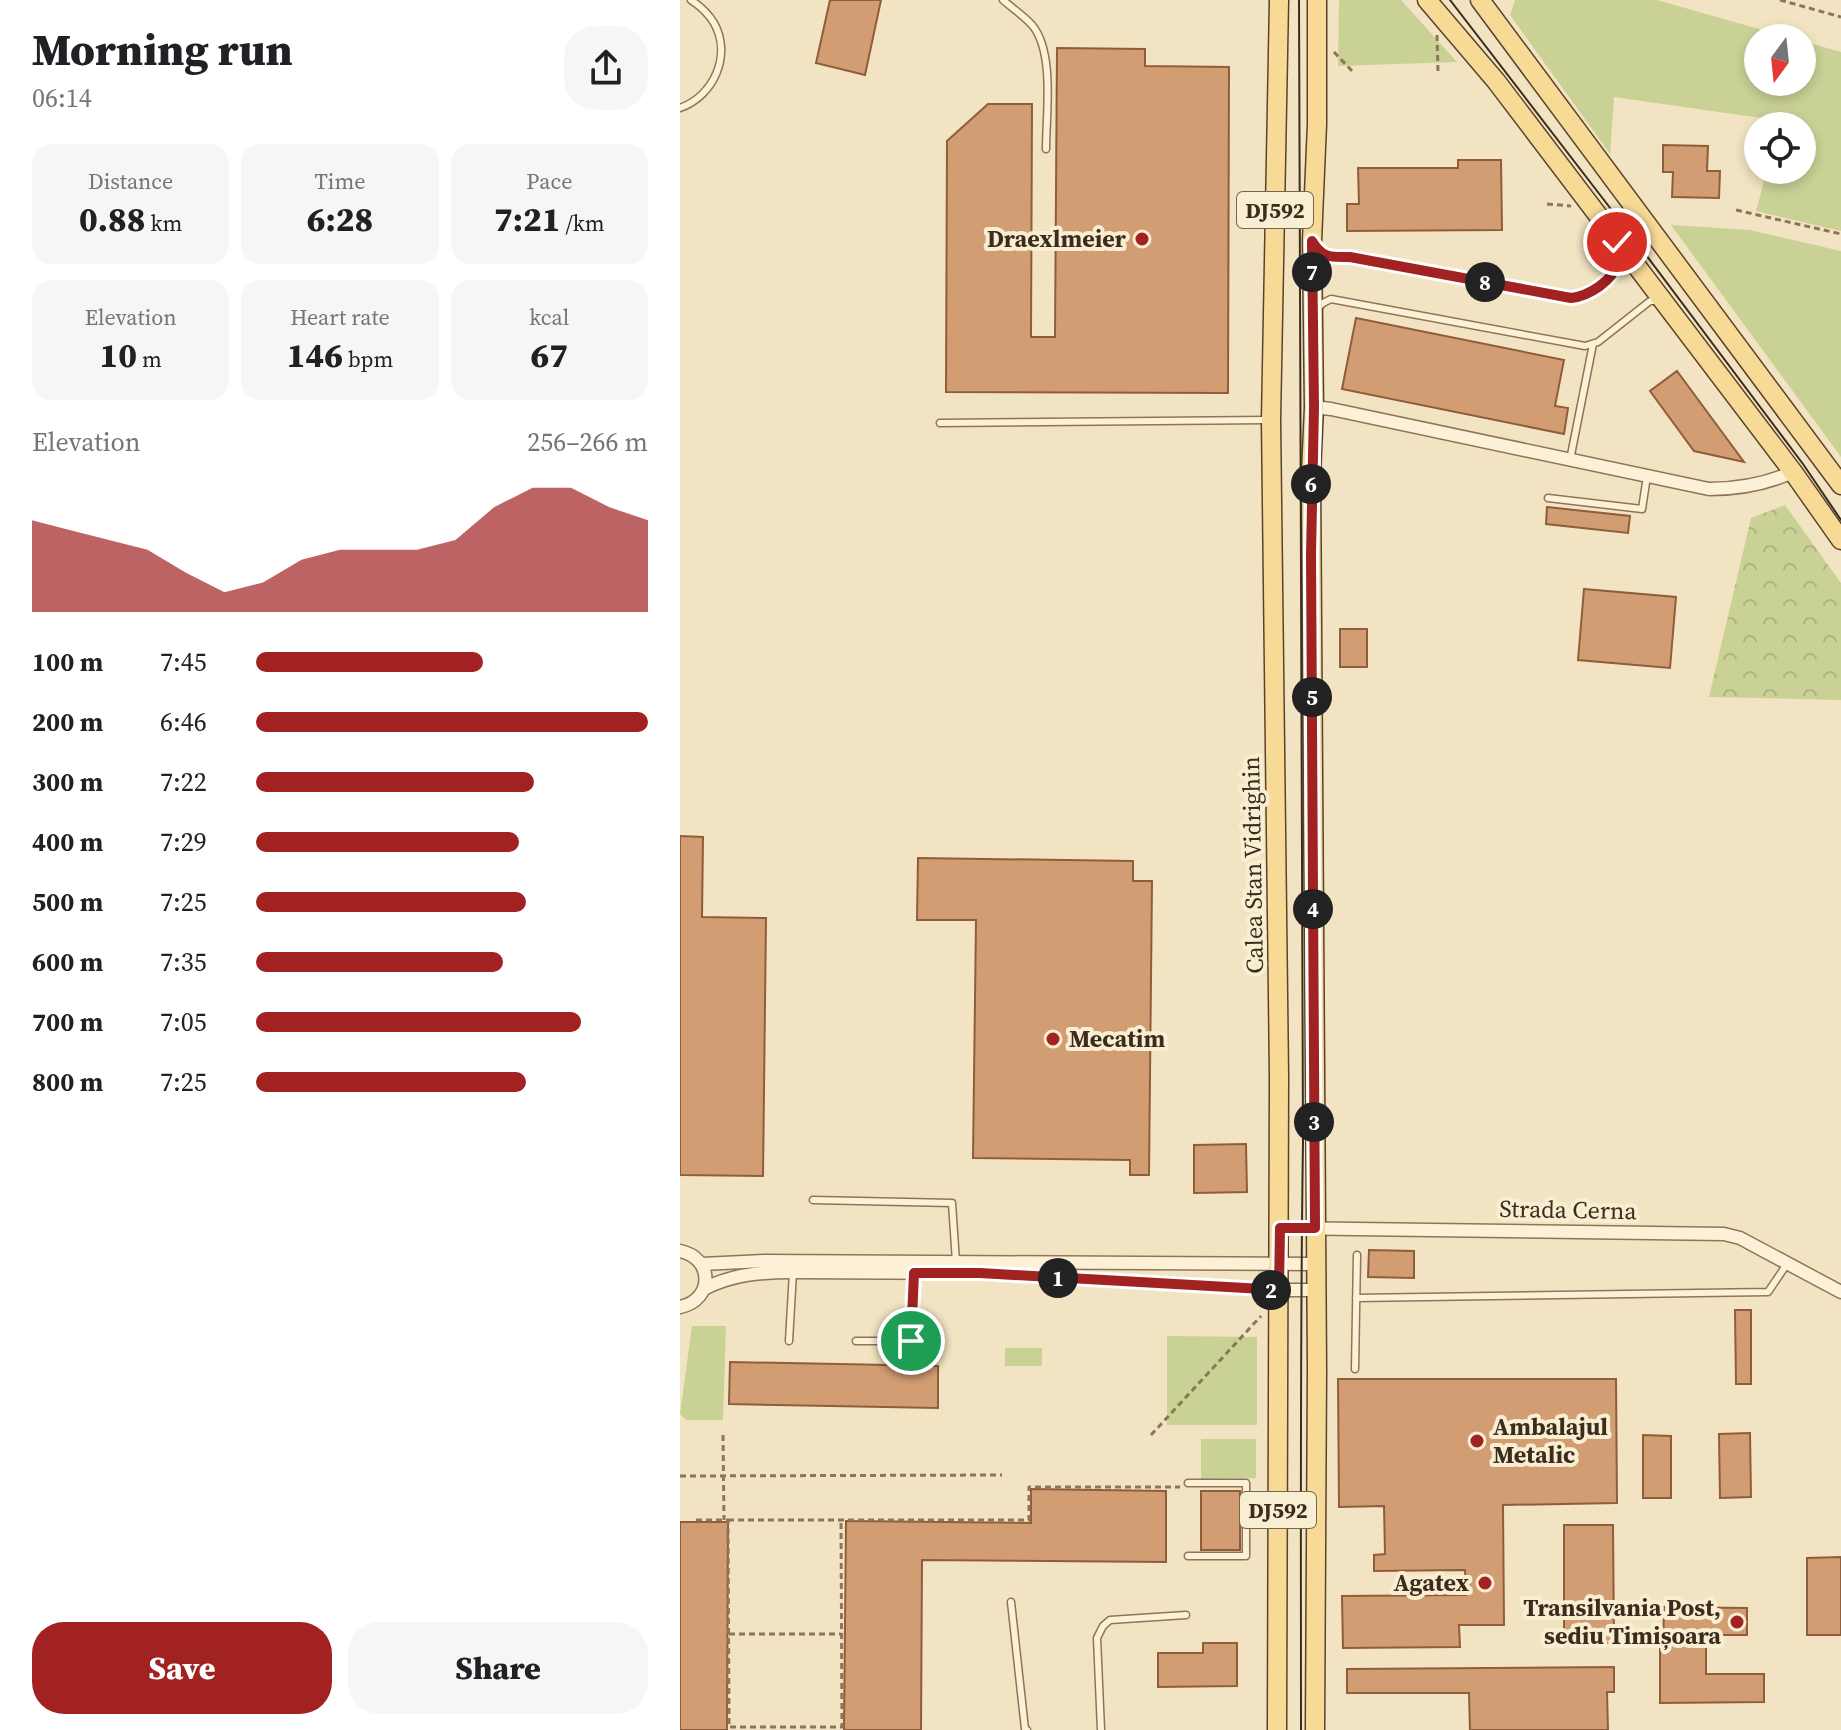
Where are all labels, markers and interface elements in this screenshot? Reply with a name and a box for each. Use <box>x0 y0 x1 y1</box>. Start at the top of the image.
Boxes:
text: Morning run <box>32 19 293 80</box>
north arrow <box>1744 24 1816 96</box>
map controls <box>1744 24 1816 184</box>
button: share <box>564 26 648 110</box>
text: 06:14 <box>32 80 92 116</box>
button: locate <box>1744 112 1816 184</box>
text: Distance <box>88 166 173 196</box>
text: Time <box>315 166 365 196</box>
text: Pace <box>526 166 572 196</box>
road number: DJ592 <box>1237 192 1313 228</box>
text: 0.88 <box>79 196 145 242</box>
text: 6:28 <box>307 196 373 242</box>
text: 7:21 <box>494 196 560 242</box>
text: km <box>145 208 182 238</box>
text: /km <box>560 208 605 238</box>
pin <box>1583 208 1651 276</box>
icon: check <box>1595 220 1639 264</box>
place label: Draexlmeier <box>987 222 1127 255</box>
marker: Draexlmeier <box>1133 230 1151 248</box>
pin: 7 <box>1292 252 1332 292</box>
text: 7 <box>1306 257 1318 287</box>
pin: 8 <box>1465 262 1505 302</box>
text: 8 <box>1479 267 1491 297</box>
text: Elevation <box>85 302 177 332</box>
text: Heart rate <box>290 302 390 332</box>
text: kcal <box>529 302 569 332</box>
text: 10 <box>99 332 137 378</box>
text: 146 <box>287 332 343 378</box>
text: 67 <box>531 332 568 378</box>
text: m <box>137 344 162 374</box>
text: bpm <box>343 344 393 374</box>
text: Elevation <box>32 424 141 460</box>
text: 256–266 m <box>527 424 648 460</box>
pin: 6 <box>1291 464 1331 504</box>
text: 6 <box>1305 469 1317 499</box>
text: 100 m <box>32 644 103 680</box>
text: 7:45 <box>160 644 207 680</box>
pin: 5 <box>1292 677 1332 717</box>
text: 5 <box>1306 682 1318 712</box>
text: 200 m <box>32 704 103 740</box>
text: 6:46 <box>160 704 207 740</box>
street label: Calea Stan Vidrighin <box>1234 756 1271 974</box>
text: 300 m <box>32 764 103 800</box>
text: 7:22 <box>160 764 207 800</box>
text: 400 m <box>32 824 103 860</box>
text: 7:29 <box>160 824 207 860</box>
text: 500 m <box>32 884 103 920</box>
text: 7:25 <box>160 884 207 920</box>
pin: 4 <box>1293 889 1333 929</box>
text: 4 <box>1307 894 1319 924</box>
text: 600 m <box>32 944 103 980</box>
text: 7:35 <box>160 944 207 980</box>
text: 700 m <box>32 1004 103 1040</box>
text: 7:05 <box>160 1004 207 1040</box>
place label: Mecatim <box>1069 1022 1165 1055</box>
marker: Mecatim <box>1044 1030 1062 1048</box>
text: 800 m <box>32 1064 103 1100</box>
text: 7:25 <box>160 1064 207 1100</box>
pin: 3 <box>1294 1102 1334 1142</box>
text: 3 <box>1308 1107 1320 1137</box>
street label: Strada Cerna <box>1499 1192 1638 1227</box>
pin: 1 <box>1038 1258 1078 1298</box>
text: 1 <box>1052 1263 1064 1293</box>
pin: 2 <box>1251 1270 1291 1310</box>
text: 2 <box>1265 1275 1277 1305</box>
pin <box>877 1307 945 1375</box>
icon: arrive <box>889 1319 933 1363</box>
place label: Ambalajul Metalic <box>1493 1410 1608 1471</box>
marker: Ambalajul Metalic <box>1468 1432 1486 1450</box>
road number: DJ592 <box>1240 1492 1316 1528</box>
place label: Agatex <box>1394 1566 1470 1599</box>
marker: Agatex <box>1476 1574 1494 1592</box>
place label: Transilvania Post, sediu Timișoara <box>1523 1591 1721 1652</box>
marker: Transilvania Post, sediu Timișoara <box>1728 1613 1746 1631</box>
button: Save <box>32 1622 332 1714</box>
button: Share <box>348 1622 648 1714</box>

